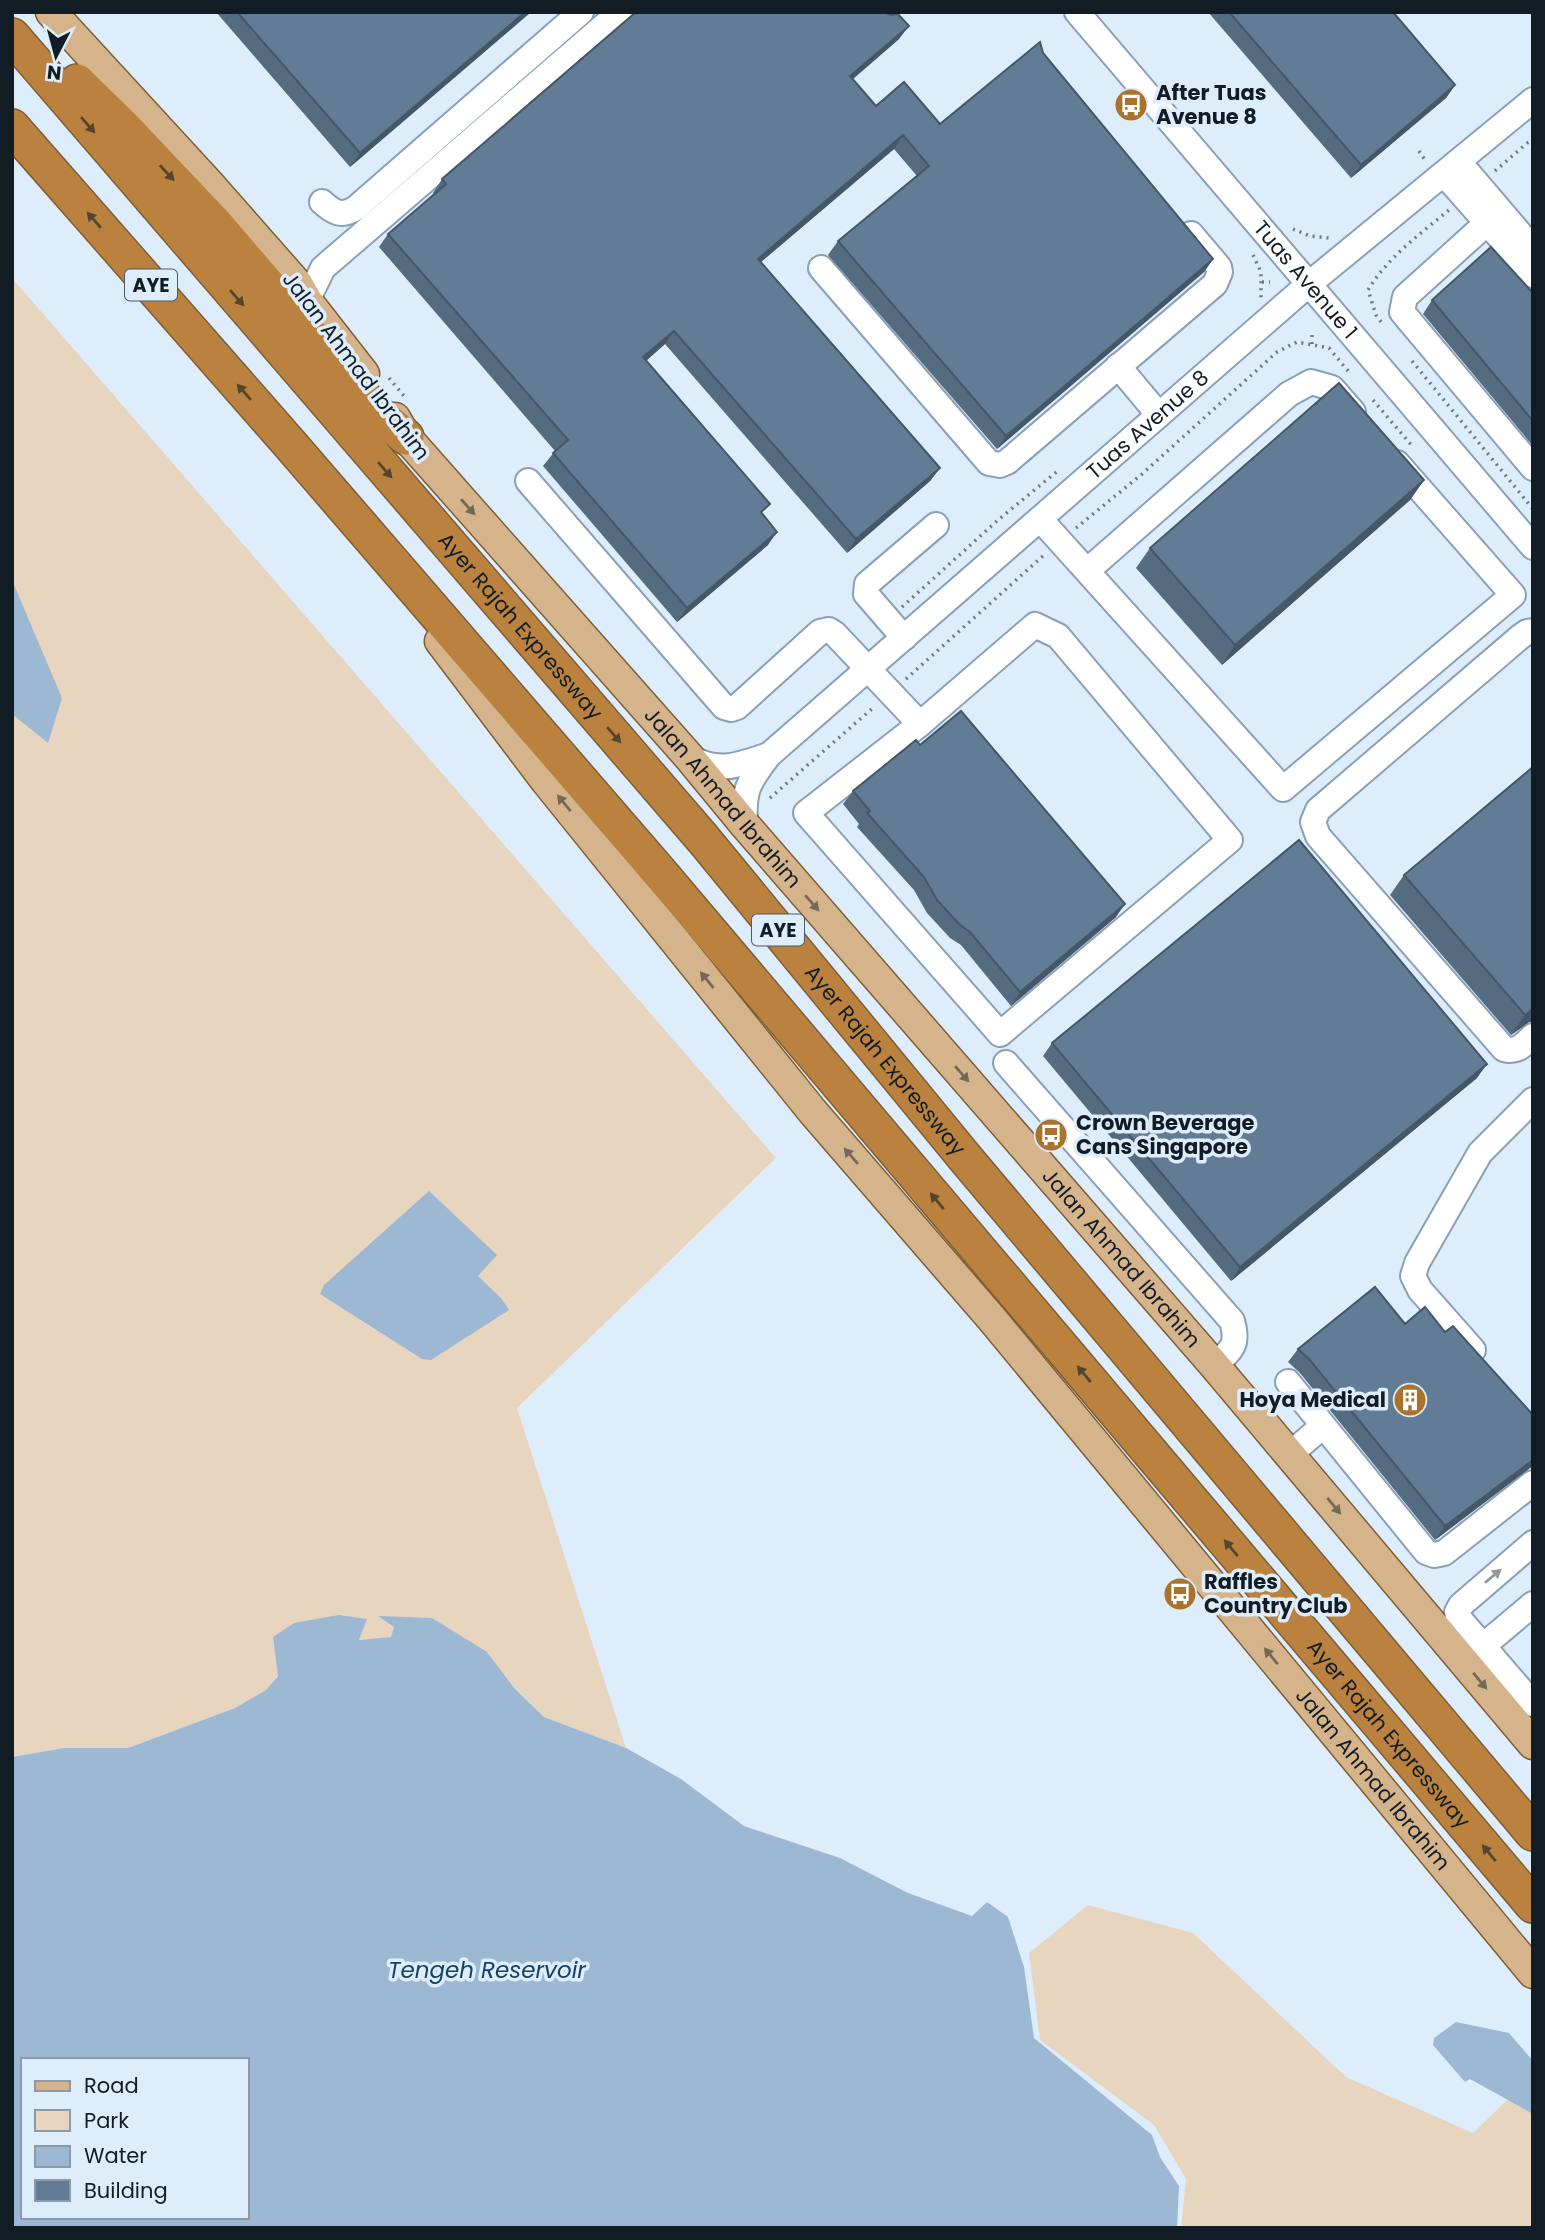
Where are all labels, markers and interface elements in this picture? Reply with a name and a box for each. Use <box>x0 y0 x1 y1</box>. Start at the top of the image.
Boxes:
north arrow <box>21 21 91 91</box>
text: N <box>46 58 63 87</box>
place label: After Tuas Avenue 8 <box>1156 78 1266 131</box>
bus stop icon: After Tuas Avenue 8 <box>1112 86 1150 124</box>
one-way arrow <box>80 117 95 134</box>
one-way arrow <box>158 164 174 181</box>
one-way arrow <box>87 212 102 229</box>
street label: Tuas Avenue 1 <box>1247 214 1364 345</box>
street label: Jalan Ahmad Ibrahim <box>276 266 437 466</box>
road number: AYE <box>125 270 177 300</box>
one-way arrow <box>229 289 245 307</box>
street label: Tuas Avenue 8 <box>1080 363 1215 486</box>
one-way arrow <box>237 383 252 400</box>
one-way arrow <box>377 461 393 479</box>
one-way arrow <box>460 498 475 515</box>
street label: Ayer Rajah Expressway <box>432 526 610 726</box>
street label: Jalan Ahmad Ibrahim <box>638 701 808 894</box>
one-way arrow <box>606 726 622 744</box>
one-way arrow <box>557 795 572 812</box>
one-way arrow <box>804 894 819 911</box>
road number: AYE <box>752 914 804 946</box>
street label: Ayer Rajah Expressway <box>798 959 973 1162</box>
one-way arrow <box>700 972 715 989</box>
one-way arrow <box>954 1065 970 1083</box>
place label: Crown Beverage Cans Singapore <box>1076 1108 1255 1161</box>
bus stop icon: Crown Beverage Cans Singapore <box>1032 1116 1070 1154</box>
one-way arrow <box>843 1147 859 1165</box>
street label: Jalan Ahmad Ibrahim <box>1036 1162 1208 1354</box>
one-way arrow <box>930 1192 945 1209</box>
one-way arrow <box>1077 1366 1092 1383</box>
building icon: Hoya Medical <box>1391 1381 1429 1419</box>
place label: Hoya Medical <box>1239 1385 1386 1414</box>
one-way arrow <box>1326 1498 1341 1515</box>
one-way arrow <box>1223 1539 1239 1557</box>
place label: Raffles Country Club <box>1204 1567 1348 1620</box>
one-way arrow <box>1484 1569 1502 1584</box>
bus stop icon: Raffles Country Club <box>1161 1575 1199 1613</box>
street label: Ayer Rajah Expressway <box>1301 1633 1477 1835</box>
one-way arrow <box>1263 1647 1278 1665</box>
one-way arrow <box>1472 1672 1487 1689</box>
street label: Jalan Ahmad Ibrahim <box>1289 1682 1457 1876</box>
one-way arrow <box>1482 1844 1497 1861</box>
water label: Tengeh Reservoir <box>388 1954 587 1986</box>
legend <box>21 2058 248 2219</box>
text: Road <box>84 2071 139 2100</box>
text: Park <box>84 2106 129 2135</box>
text: Water <box>84 2141 147 2170</box>
text: Building <box>84 2176 168 2205</box>

